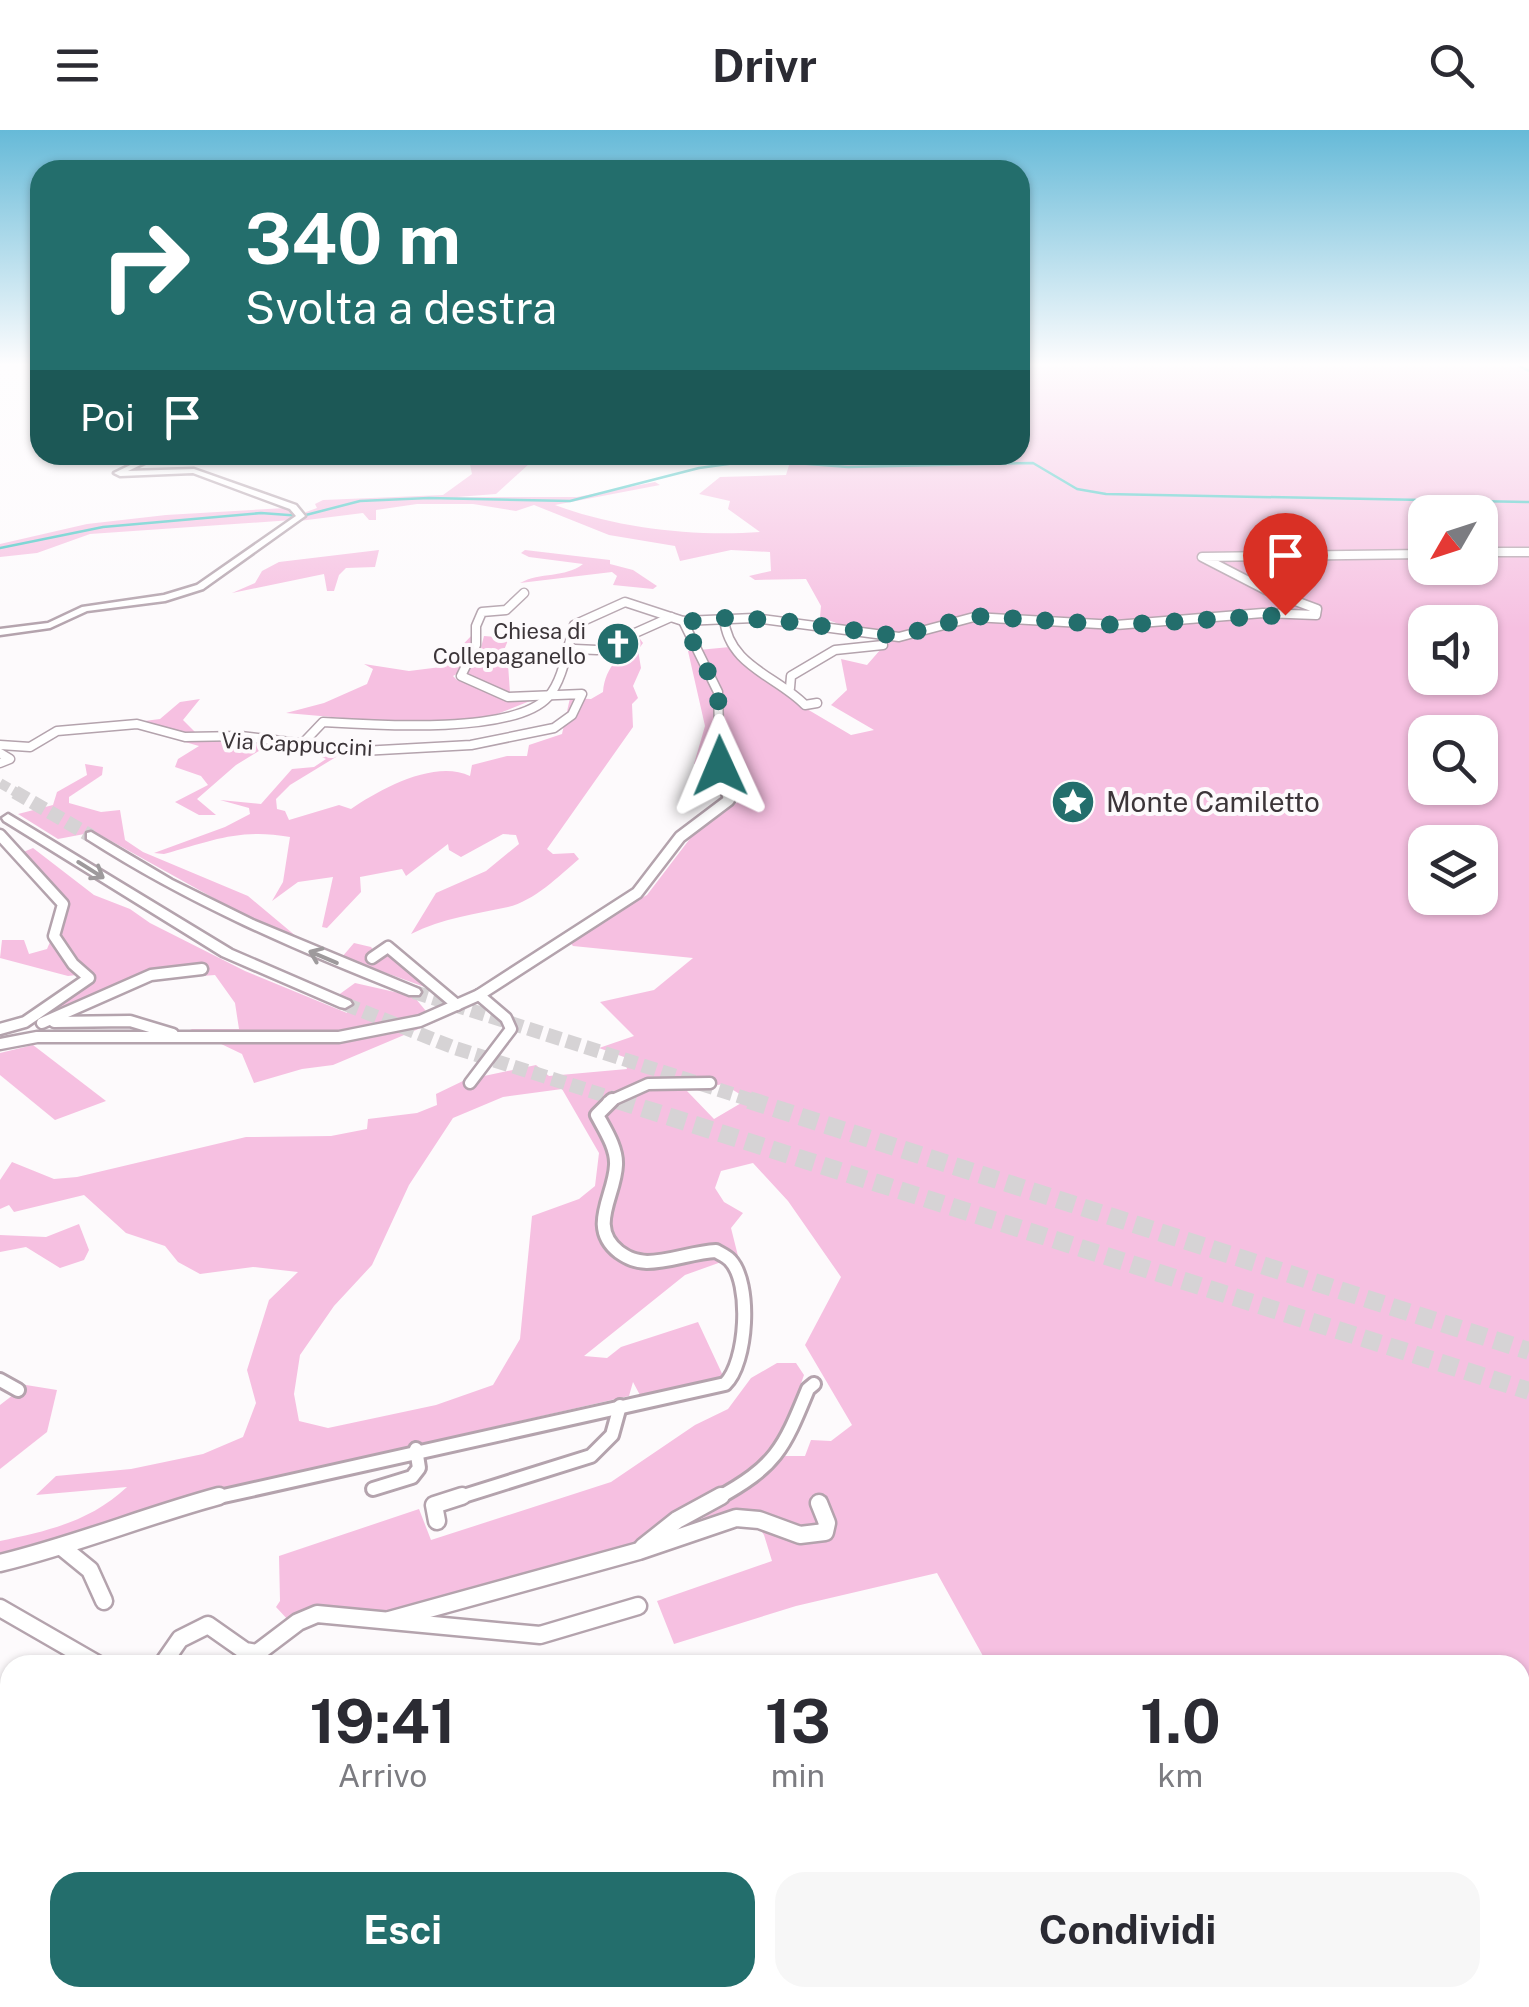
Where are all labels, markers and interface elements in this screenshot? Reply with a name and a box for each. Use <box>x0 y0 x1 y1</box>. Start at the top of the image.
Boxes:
icon: menu <box>50 38 105 93</box>
icon: search <box>1424 38 1479 93</box>
text: Drivr <box>712 39 817 92</box>
text: 340 m <box>245 197 461 280</box>
icon: right <box>80 200 210 330</box>
text: Svolta a destra <box>245 281 557 334</box>
icon: arrive <box>155 390 210 445</box>
text: Poi <box>80 395 135 440</box>
north arrow <box>1408 495 1498 585</box>
map controls <box>1408 495 1498 915</box>
pin <box>1243 513 1328 616</box>
icon: arrive <box>1258 528 1313 583</box>
button: sound <box>1408 605 1498 695</box>
place label: Chiesa di Collepaganello <box>433 618 586 669</box>
church icon: Chiesa di Collepaganello <box>595 621 641 667</box>
position arrow <box>668 714 772 818</box>
button: search <box>1408 715 1498 805</box>
street label: Via Cappuccini <box>221 727 373 761</box>
place icon: Monte Camiletto <box>1050 779 1096 825</box>
place label: Monte Camiletto <box>1106 785 1320 818</box>
button: layers <box>1408 825 1498 915</box>
one-way arrow <box>76 860 105 880</box>
one-way arrow <box>308 946 339 964</box>
text: 19:41 <box>309 1686 456 1757</box>
text: 13 <box>765 1686 831 1757</box>
text: 1.0 <box>1140 1686 1221 1757</box>
text: Arrivo <box>338 1757 427 1794</box>
text: min <box>771 1757 825 1794</box>
text: km <box>1158 1757 1203 1794</box>
button: Esci <box>50 1872 755 1987</box>
button: Condividi <box>775 1872 1480 1987</box>

